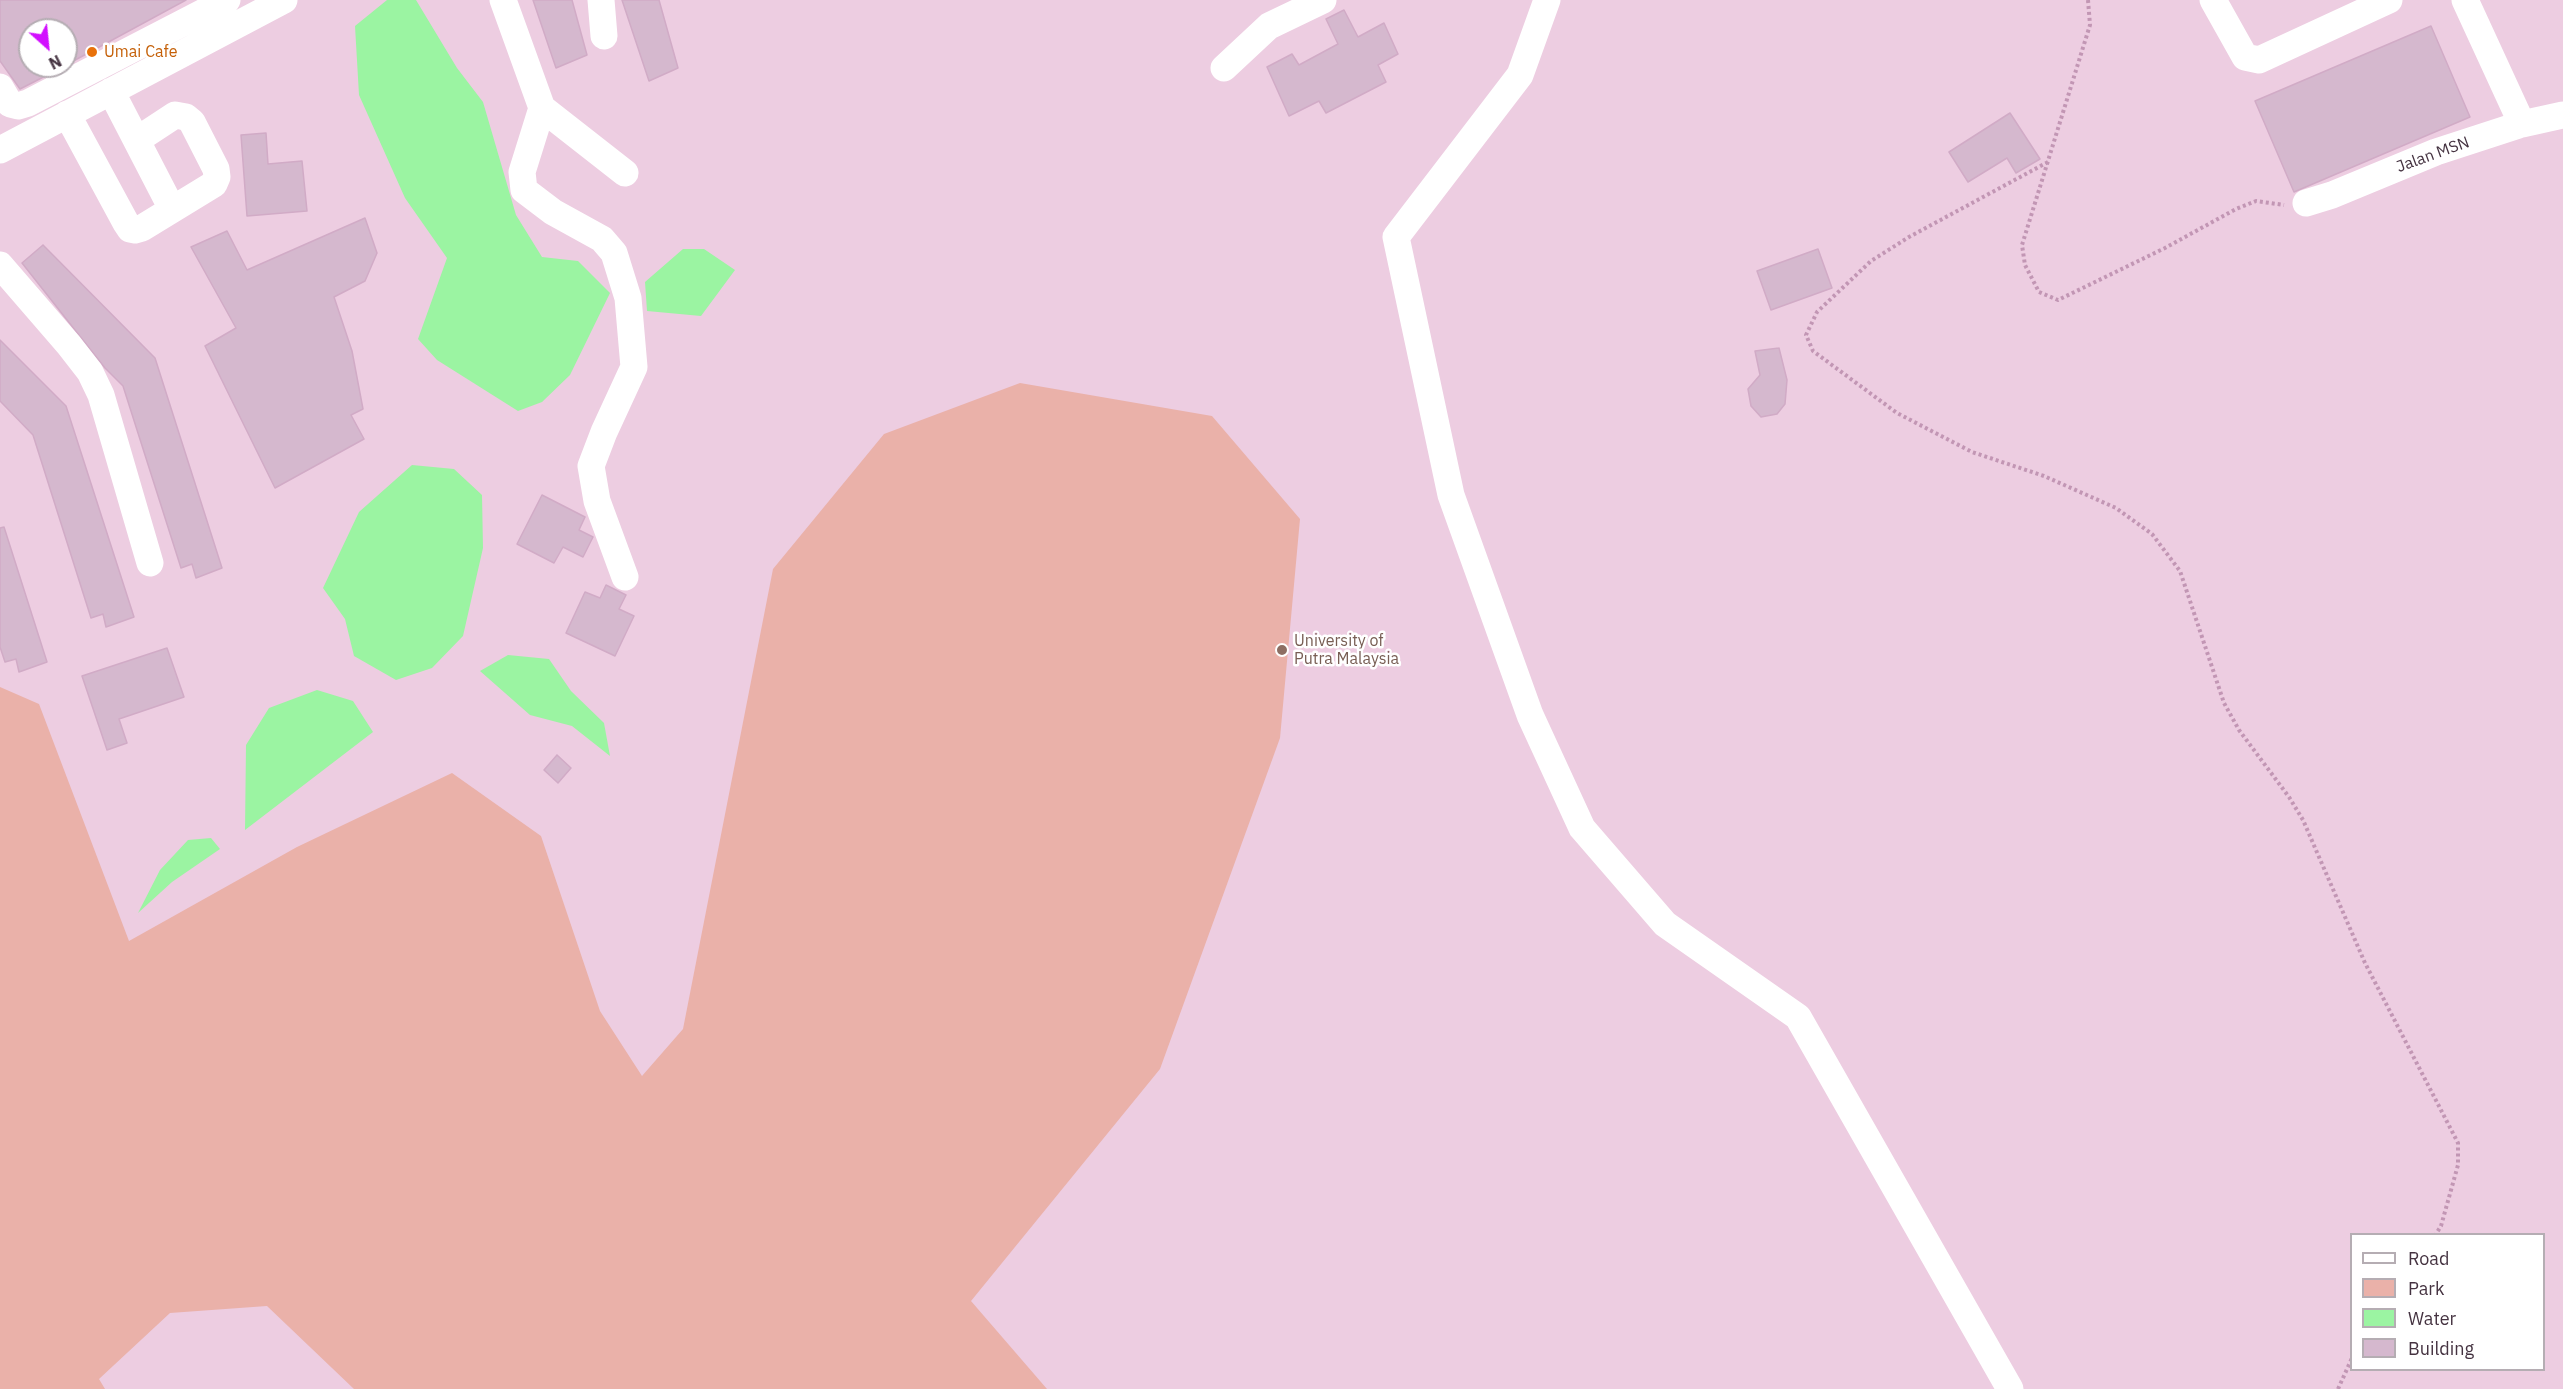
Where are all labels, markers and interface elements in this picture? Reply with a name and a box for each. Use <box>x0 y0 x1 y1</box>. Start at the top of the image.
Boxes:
north arrow <box>18 18 78 78</box>
place label: Umai Cafe <box>104 42 178 62</box>
marker: Umai Cafe <box>85 45 99 59</box>
text: N <box>46 51 65 74</box>
street label: Jalan MSN <box>2394 133 2472 177</box>
place label: University of Putra Malaysia <box>1294 631 1399 669</box>
marker: University of Putra Malaysia <box>1275 643 1289 657</box>
legend <box>2350 1233 2545 1371</box>
text: Road <box>2408 1247 2449 1270</box>
text: Park <box>2408 1277 2444 1300</box>
text: Water <box>2408 1307 2456 1330</box>
text: Building <box>2408 1337 2474 1360</box>

